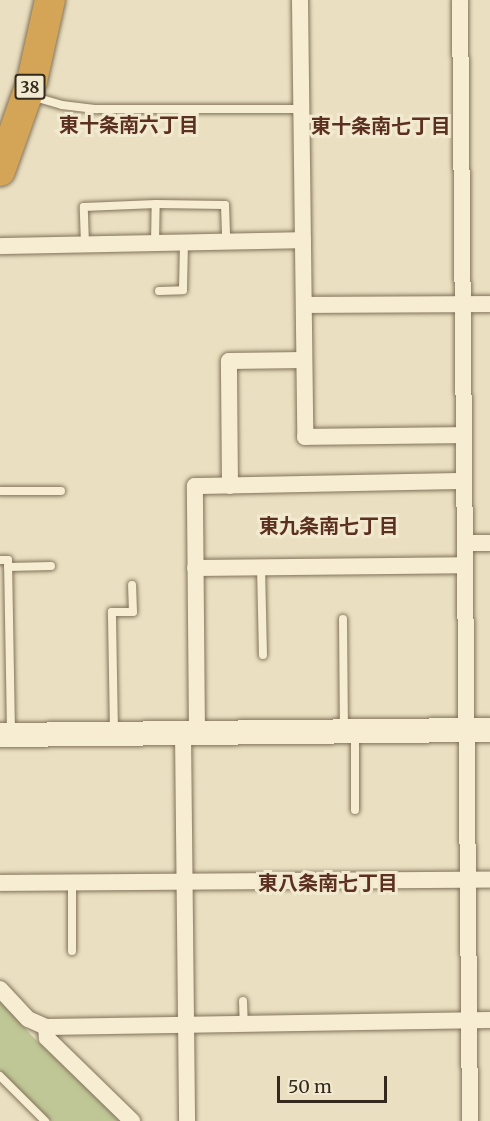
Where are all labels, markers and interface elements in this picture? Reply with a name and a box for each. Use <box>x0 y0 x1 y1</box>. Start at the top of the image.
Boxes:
road number: 38 <box>14 74 46 100</box>
district label: 東十条南六丁目 <box>59 112 199 136</box>
district label: 東十条南七丁目 <box>311 113 451 137</box>
district label: 東九条南七丁目 <box>259 513 399 537</box>
district label: 東八条南七丁目 <box>258 870 398 894</box>
scale bar <box>280 1064 390 1102</box>
text: 50 m <box>288 1075 332 1098</box>

